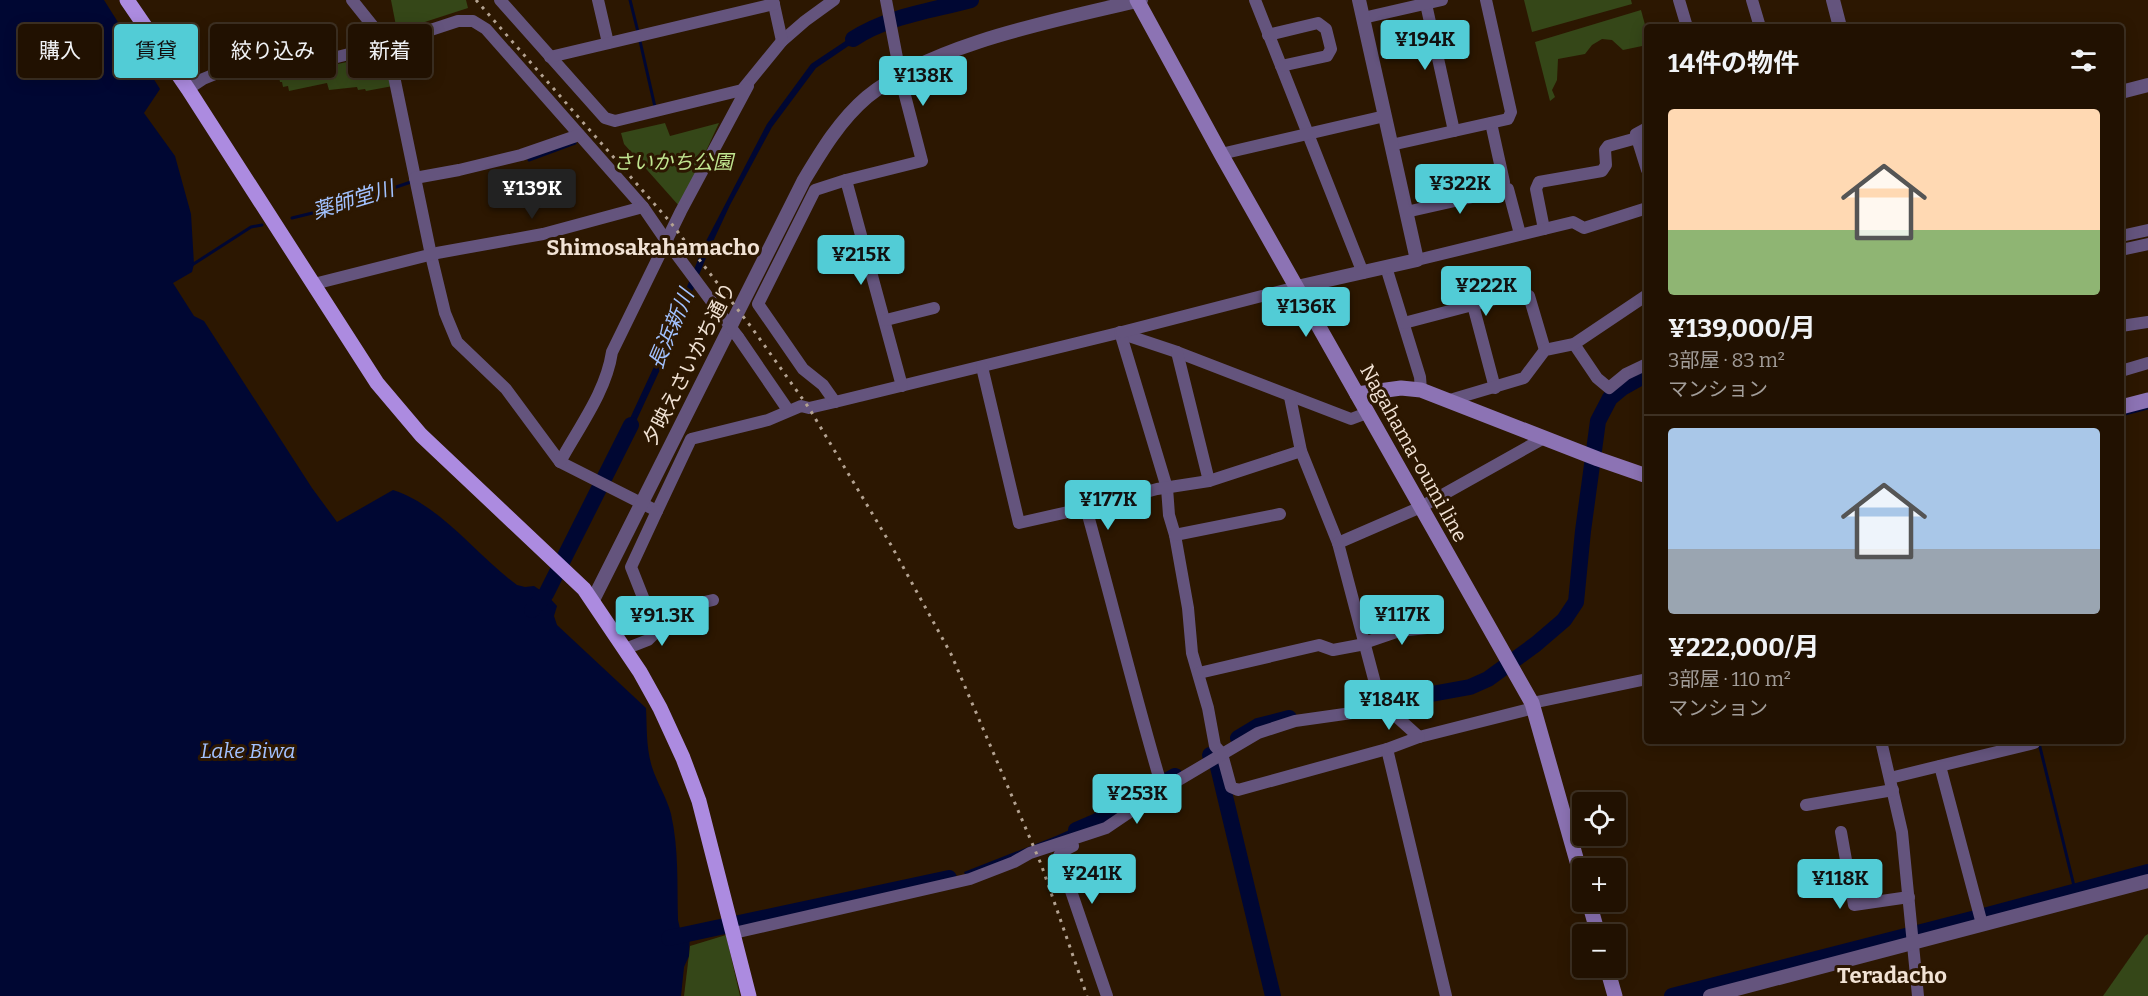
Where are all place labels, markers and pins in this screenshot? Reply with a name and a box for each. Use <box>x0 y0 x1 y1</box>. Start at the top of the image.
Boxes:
pin: ¥194K <box>1383 20 1467 71</box>
pin: ¥138K <box>881 56 965 107</box>
pin: ¥322K <box>1418 164 1502 215</box>
pin: ¥139K <box>490 169 574 220</box>
pin: ¥215K <box>819 235 903 286</box>
pin: ¥222K <box>1444 266 1528 317</box>
pin: ¥136K <box>1264 287 1348 338</box>
pin: ¥177K <box>1066 480 1150 531</box>
pin: ¥117K <box>1360 595 1444 646</box>
pin: ¥91.3K <box>613 596 711 647</box>
pin: ¥184K <box>1347 680 1431 731</box>
pin: ¥253K <box>1095 774 1179 825</box>
pin: ¥241K <box>1050 854 1134 905</box>
pin: ¥118K <box>1798 859 1882 910</box>

